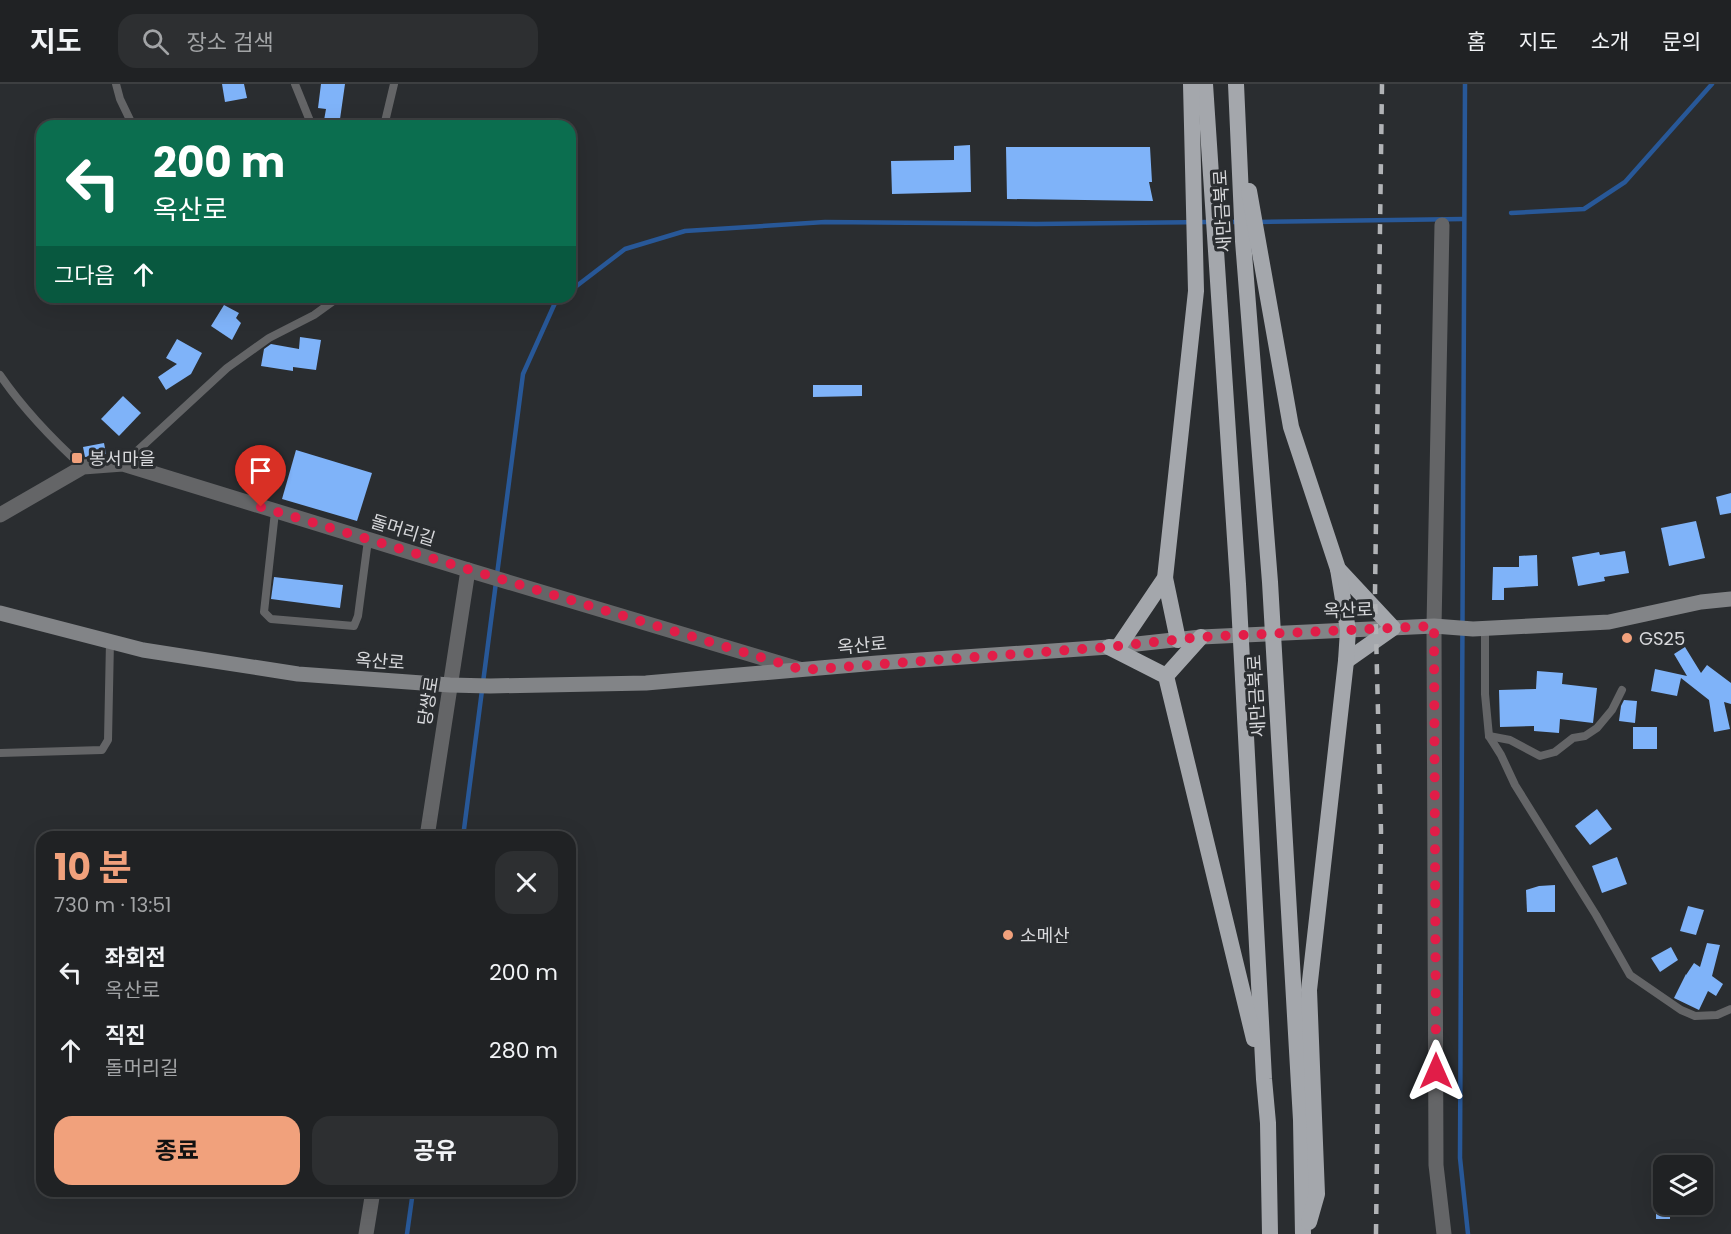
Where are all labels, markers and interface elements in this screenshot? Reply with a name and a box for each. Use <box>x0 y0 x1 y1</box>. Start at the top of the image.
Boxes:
search box <box>118 14 538 68</box>
text: 지도 <box>30 22 82 61</box>
icon: search <box>139 25 172 58</box>
text: 장소 검색 <box>187 27 273 58</box>
text: 홈 <box>1467 27 1486 56</box>
text: 지도 <box>1519 27 1558 56</box>
text: 소개 <box>1591 27 1629 56</box>
text: 문의 <box>1662 27 1701 56</box>
text: 200 m <box>153 133 285 192</box>
icon: left <box>54 144 132 222</box>
street label: 새만금북로 <box>1207 169 1237 253</box>
text: 옥산로 <box>153 191 228 228</box>
icon: ahead <box>127 258 160 291</box>
text: 그다음 <box>54 260 115 291</box>
pin <box>235 445 286 507</box>
place label: 봉서마을 <box>89 446 155 471</box>
marker: 봉서마을 <box>70 451 84 465</box>
icon: arrive <box>244 454 277 487</box>
street label: 돌머리길 <box>368 508 438 552</box>
street label: 옥산로 <box>1323 597 1373 623</box>
place label: GS25 <box>1639 626 1685 651</box>
street label: 옥산로 <box>836 630 888 660</box>
marker: GS25 <box>1620 631 1634 645</box>
street label: 옥산로 <box>354 647 406 675</box>
street label: 새만금북로 <box>1241 654 1271 738</box>
street label: 당쌍로 <box>412 675 444 727</box>
text: 10 분 <box>54 842 132 893</box>
button: close <box>495 851 558 914</box>
text: 730 m · 13:51 <box>54 891 172 919</box>
place label: 소메산 <box>1020 923 1070 948</box>
marker: 소메산 <box>1001 928 1015 942</box>
text: 좌회전 <box>105 942 166 973</box>
icon: left <box>54 956 87 989</box>
text: 200 m <box>489 957 558 988</box>
text: 옥산로 <box>105 976 160 1004</box>
text: 직진 <box>105 1020 145 1051</box>
icon: ahead <box>54 1034 87 1067</box>
text: 280 m <box>489 1035 558 1066</box>
position arrow <box>1404 1039 1468 1103</box>
text: 돌머리길 <box>105 1054 179 1082</box>
button: 종료 <box>54 1116 300 1185</box>
button: 공유 <box>312 1116 558 1185</box>
map controls <box>1653 1155 1713 1215</box>
button: layers <box>1653 1155 1713 1215</box>

